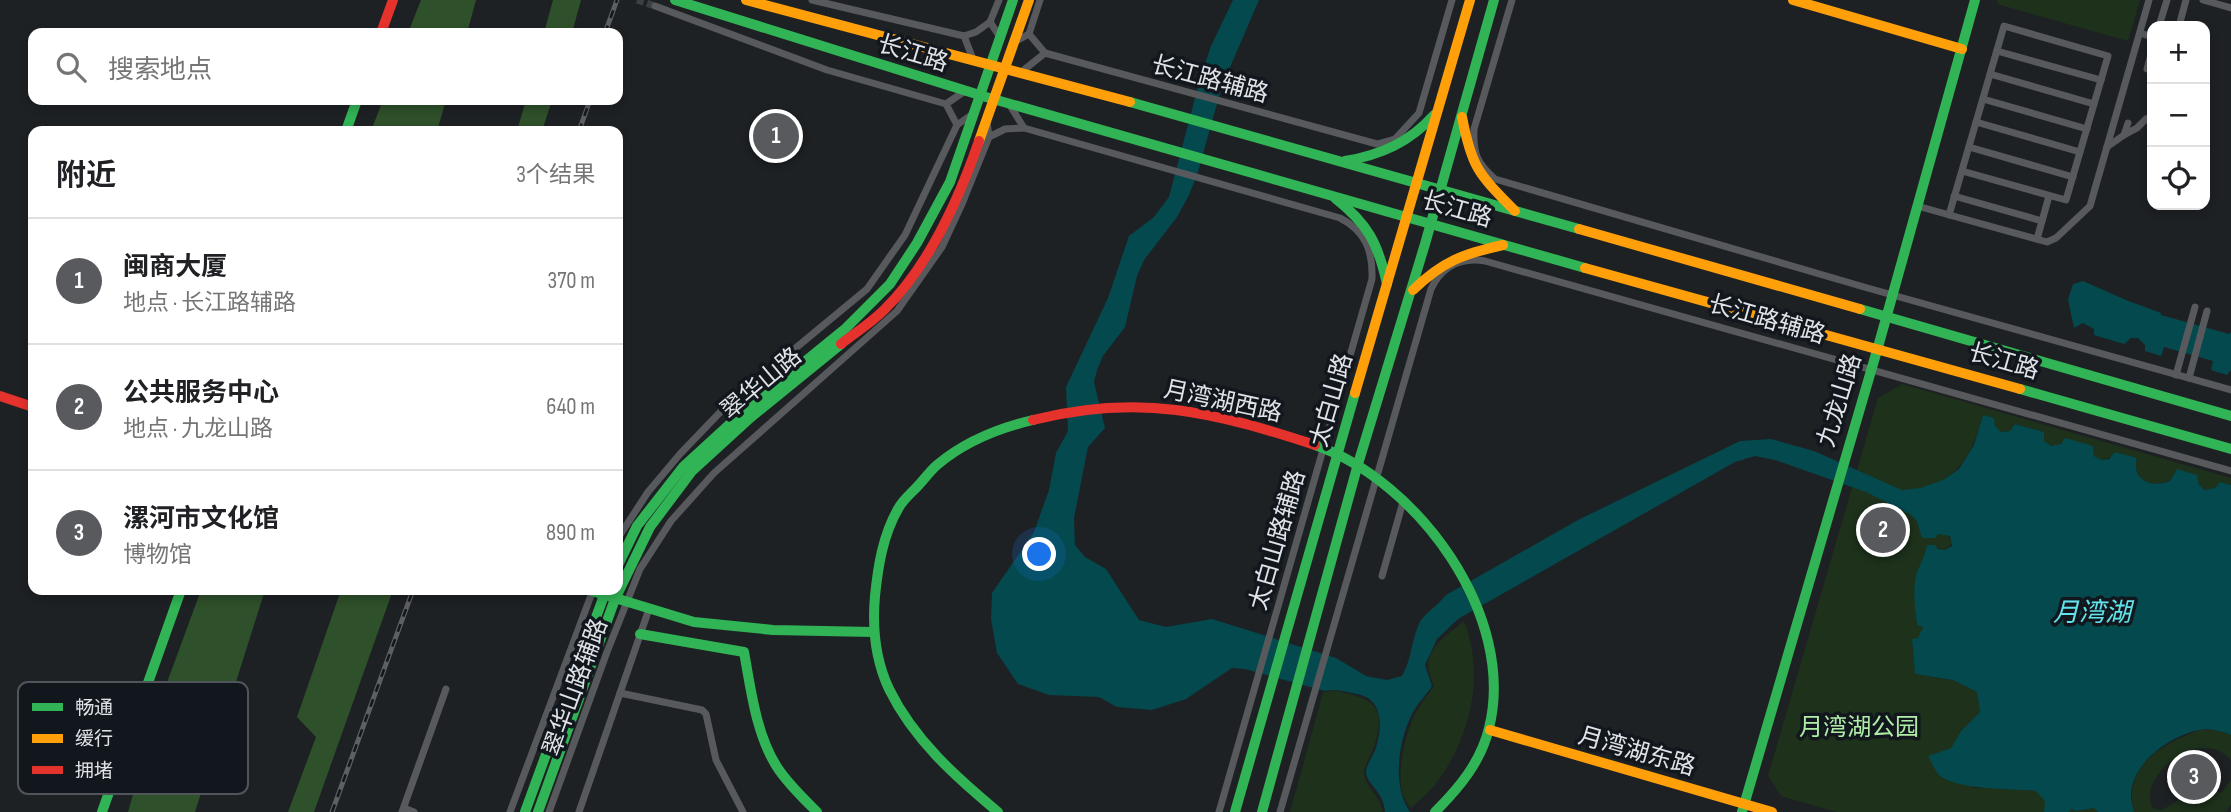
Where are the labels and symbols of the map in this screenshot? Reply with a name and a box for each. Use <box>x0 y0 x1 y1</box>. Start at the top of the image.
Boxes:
street label: 长江路 <box>874 29 952 78</box>
street label: 长江路辅路 <box>1148 50 1272 109</box>
pin: 1 <box>753 110 799 162</box>
street label: 长江路 <box>1418 186 1495 233</box>
street label: 长江路辅路 <box>1705 289 1829 350</box>
street label: 长江路 <box>1965 338 2042 385</box>
street label: 翠华山路 <box>715 341 807 425</box>
street label: 太白山路 <box>1304 350 1359 450</box>
street label: 九龙山路 <box>1812 350 1867 450</box>
street label: 月湾湖西路 <box>1161 375 1285 428</box>
street label: 太白山路辅路 <box>1244 467 1311 613</box>
pin: 2 <box>1860 504 1906 556</box>
your location <box>1022 537 1056 571</box>
water label: 月湾湖 <box>2053 598 2135 629</box>
street label: 翠华山路辅路 <box>537 615 614 760</box>
legend <box>18 682 248 794</box>
text: 畅通 <box>75 697 113 720</box>
park label: 月湾湖公园 <box>1799 713 1919 742</box>
street label: 月湾湖东路 <box>1575 721 1699 782</box>
text: 缓行 <box>75 728 113 751</box>
pin: 3 <box>2171 751 2217 803</box>
text: 拥堵 <box>75 760 113 783</box>

